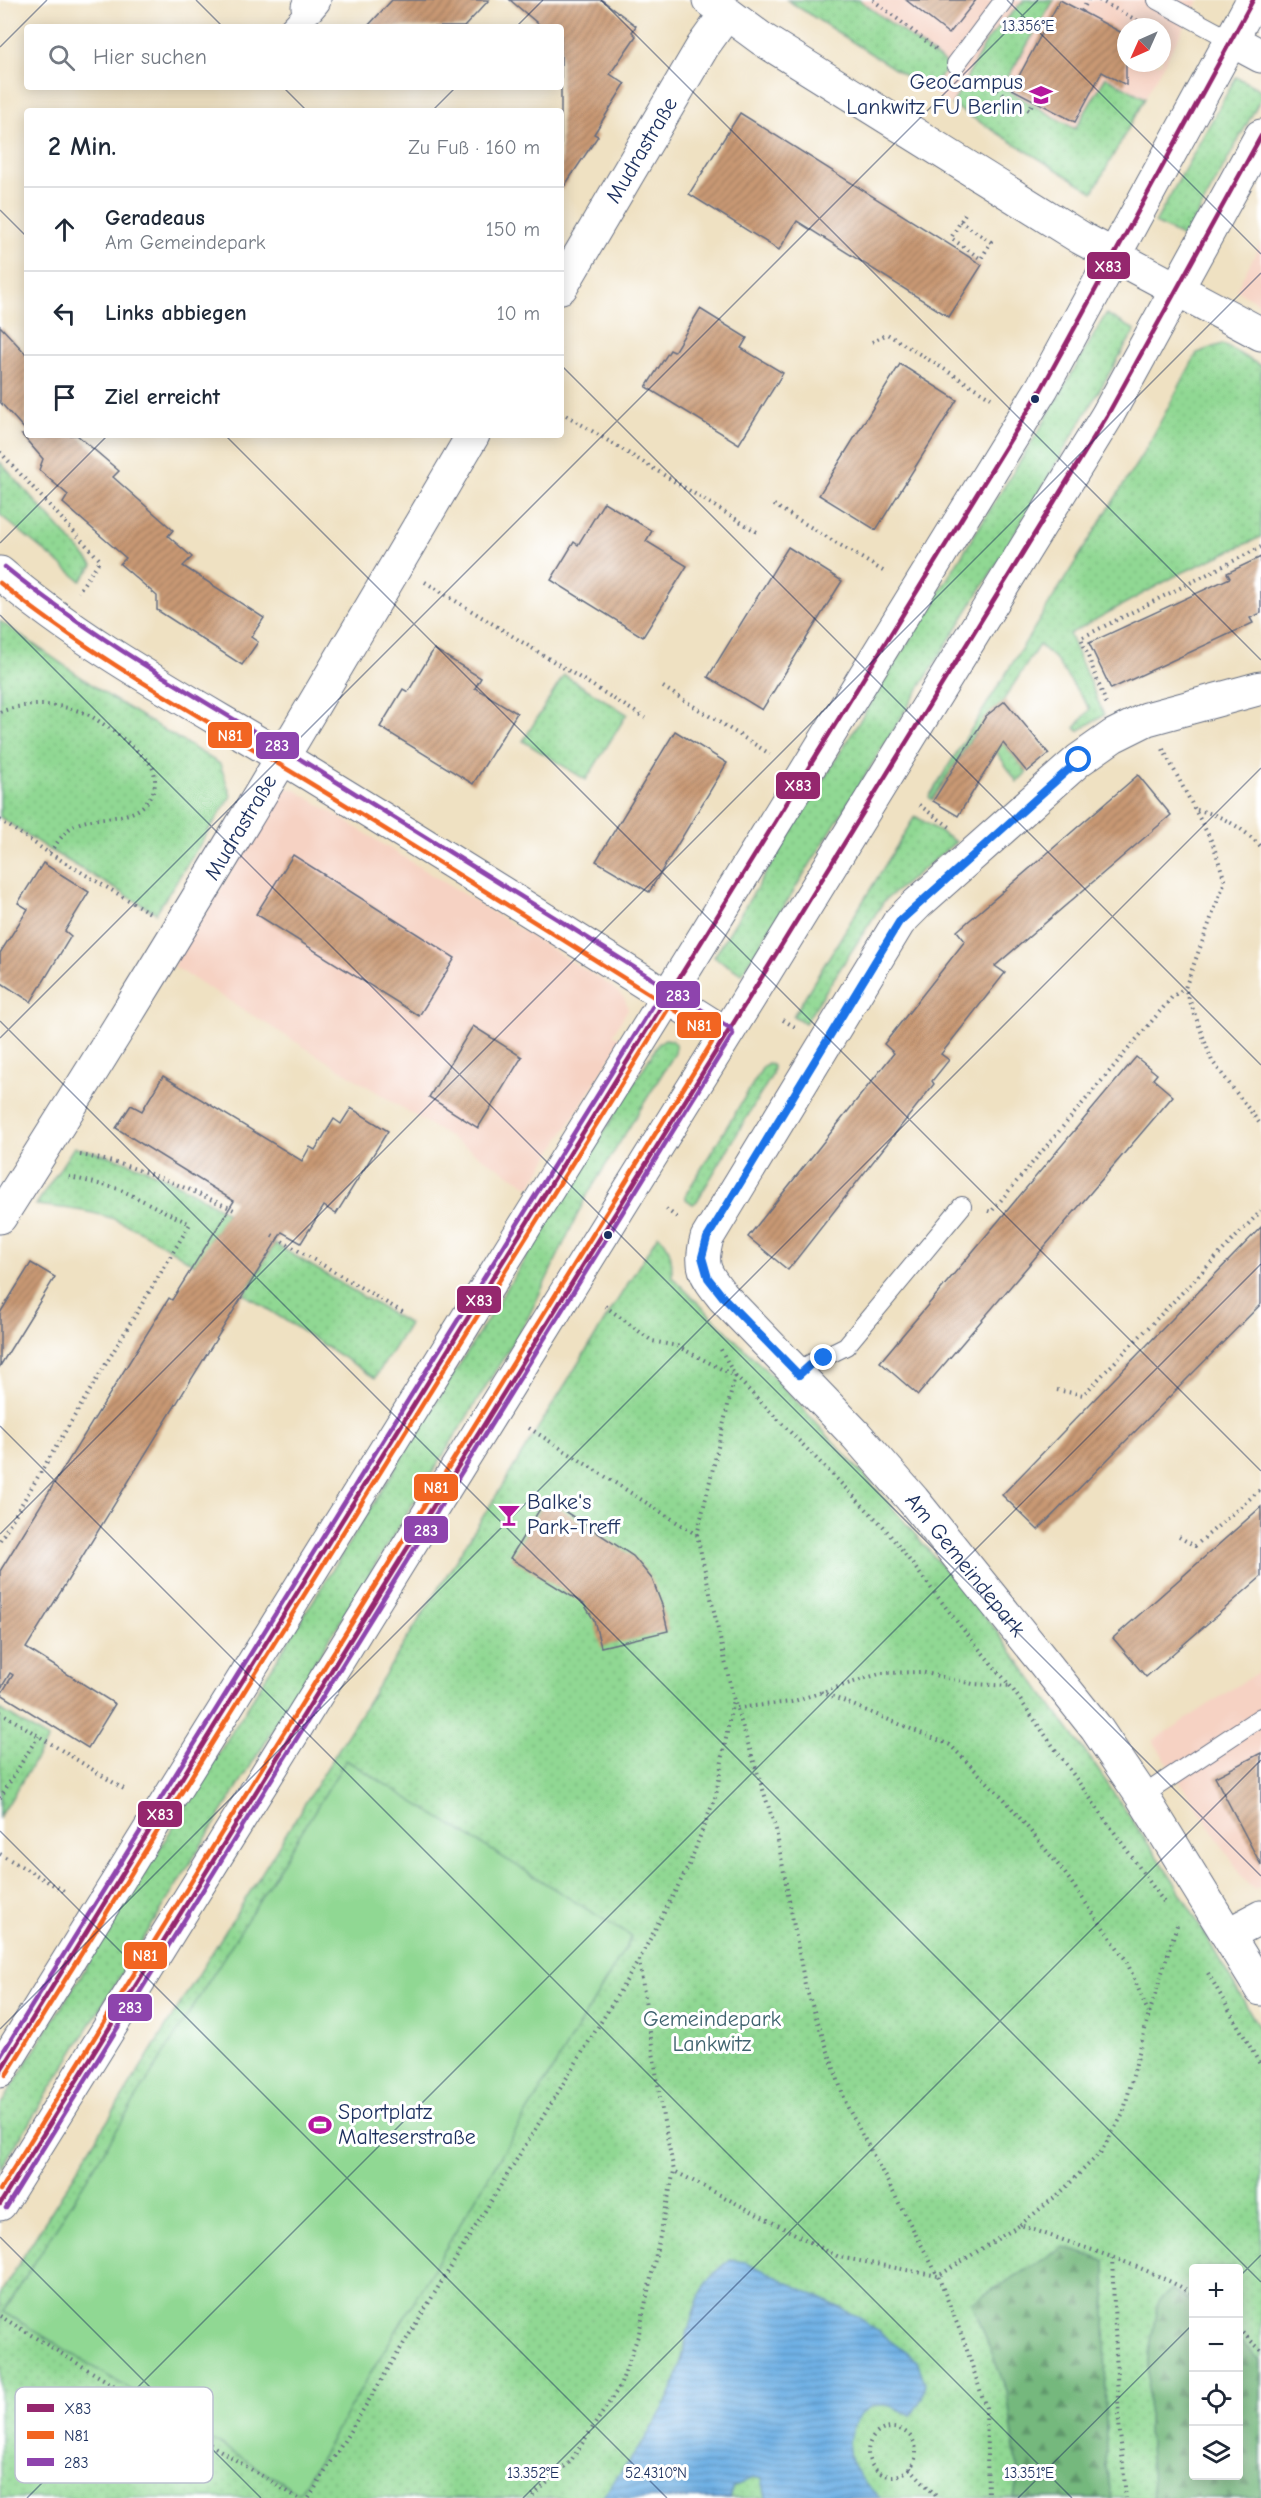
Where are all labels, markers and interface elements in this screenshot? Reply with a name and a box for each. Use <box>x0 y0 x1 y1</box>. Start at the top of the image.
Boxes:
text: 13.356°E <box>1002 17 1054 35</box>
north arrow <box>1117 18 1171 72</box>
search box <box>24 24 564 90</box>
icon: search <box>45 41 78 74</box>
text: Hier suchen <box>93 44 207 70</box>
place label: GeoCampus Lankwitz FU Berlin <box>846 69 1023 120</box>
school or university icon: GeoCampus Lankwitz FU Berlin <box>1028 82 1054 108</box>
street label: Mudrastraße <box>600 92 683 208</box>
text: 2 Min. <box>48 132 116 162</box>
text: Zu Fuß · 160 m <box>408 136 540 159</box>
text: Geradeaus <box>105 205 205 231</box>
icon: ahead <box>48 213 81 246</box>
text: 150 m <box>486 218 540 241</box>
text: Am Gemeindepark <box>105 231 266 254</box>
line badge: X83 <box>1086 251 1131 280</box>
text: X83 <box>1094 258 1122 276</box>
icon: left <box>48 297 81 330</box>
text: Links abbiegen <box>105 300 247 326</box>
text: 10 m <box>497 302 540 325</box>
icon: arrive <box>48 381 81 414</box>
text: Ziel erreicht <box>105 384 220 410</box>
unlabelled marker <box>1029 393 1041 405</box>
line badge: N81 <box>207 721 253 749</box>
text: N81 <box>218 727 242 745</box>
line badge: 283 <box>255 731 300 760</box>
text: 283 <box>265 737 289 755</box>
route start <box>1065 746 1091 772</box>
street label: Mudrastraße <box>199 770 282 885</box>
line badge: X83 <box>775 771 821 800</box>
text: X83 <box>784 777 812 795</box>
line badge: 283 <box>655 980 701 1009</box>
text: 283 <box>666 987 690 1005</box>
line badge: N81 <box>676 1011 722 1039</box>
text: N81 <box>687 1017 711 1035</box>
unlabelled marker <box>602 1229 614 1241</box>
line badge: X83 <box>456 1285 502 1314</box>
text: X83 <box>465 1292 493 1310</box>
route end <box>810 1344 836 1370</box>
line badge: N81 <box>413 1473 459 1502</box>
text: N81 <box>424 1479 448 1497</box>
street label: Am Gemeindepark <box>900 1488 1031 1642</box>
place label: Balke's Park-Treff <box>527 1489 622 1540</box>
bar icon: Balke's Park-Treff <box>496 1502 522 1528</box>
line badge: 283 <box>403 1515 449 1544</box>
text: 283 <box>414 1522 438 1540</box>
line badge: X83 <box>137 1800 183 1828</box>
text: X83 <box>146 1806 174 1824</box>
line badge: N81 <box>123 1941 168 1970</box>
text: N81 <box>133 1947 157 1965</box>
line badge: 283 <box>107 1993 153 2022</box>
text: 283 <box>118 1999 142 2017</box>
park label: Gemeindepark Lankwitz <box>643 2006 781 2057</box>
place label: Sportplatz Malteserstraße <box>338 2099 476 2150</box>
sports icon: Sportplatz Malteserstraße <box>307 2112 333 2138</box>
map controls <box>1189 2264 1243 2480</box>
button: + <box>1189 2264 1243 2318</box>
button: − <box>1189 2318 1243 2372</box>
button: locate <box>1189 2372 1243 2426</box>
legend <box>15 2387 213 2483</box>
text: X83 <box>64 2400 91 2418</box>
button: layers <box>1189 2426 1243 2480</box>
text: N81 <box>64 2427 89 2445</box>
text: 283 <box>64 2454 89 2472</box>
text: 13.352°E <box>507 2464 559 2482</box>
text: 52.4310°N <box>625 2464 687 2482</box>
text: 13.351°E <box>1004 2464 1054 2482</box>

